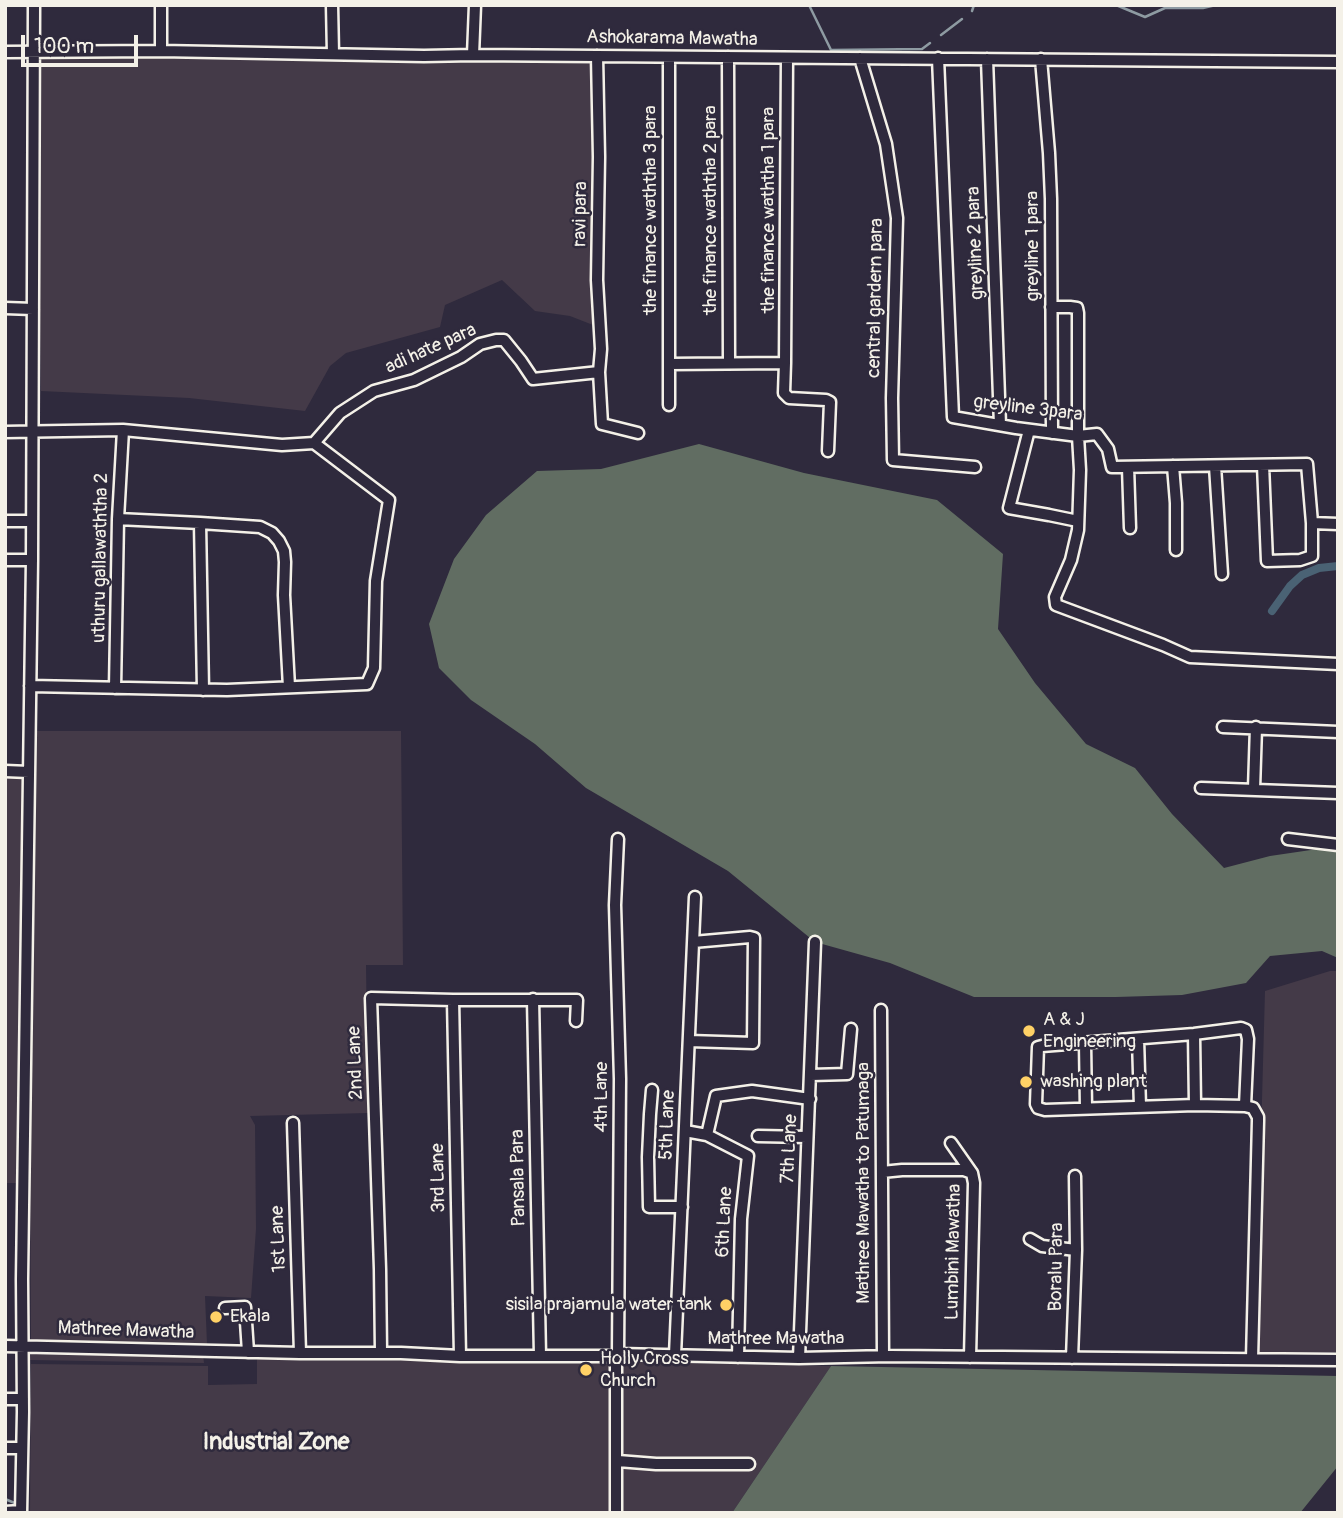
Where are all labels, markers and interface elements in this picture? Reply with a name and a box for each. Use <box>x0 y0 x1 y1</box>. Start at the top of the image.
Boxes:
scale bar <box>24 21 142 65</box>
street label: Ashokarama Mawatha <box>586 26 758 52</box>
text: 100 m <box>34 33 94 60</box>
street label: the finance waththa 3 para <box>640 105 662 315</box>
street label: the finance waththa 2 para <box>700 105 722 315</box>
street label: the finance waththa 1 para <box>758 107 780 313</box>
street label: ravi para <box>569 181 593 247</box>
street label: greyline 2 para <box>963 186 989 300</box>
street label: greyline 1 para <box>1022 191 1044 301</box>
street label: central gardern para <box>863 218 889 378</box>
street label: adi hate para <box>382 319 480 379</box>
street label: greyline 3para <box>972 391 1084 427</box>
street label: uthuru gallawaththa 2 <box>88 473 114 643</box>
place label: A & J Engineering <box>1043 1009 1136 1053</box>
marker: A & J Engineering <box>1021 1023 1037 1039</box>
street label: 2nd Lane <box>343 1026 369 1100</box>
street label: 4th Lane <box>591 1062 613 1132</box>
street label: Mathree Mawatha to Patumaga <box>853 1062 875 1304</box>
place label: washing plant <box>1040 1071 1147 1093</box>
marker: washing plant <box>1018 1074 1034 1090</box>
street label: 5th Lane <box>655 1090 681 1160</box>
street label: 7th Lane <box>777 1114 803 1184</box>
street label: Pansala Para <box>507 1129 531 1227</box>
street label: 3rd Lane <box>427 1143 451 1213</box>
street label: Lumbini Mawatha <box>941 1184 967 1320</box>
street label: 6th Lane <box>712 1186 738 1258</box>
street label: 1st Lane <box>266 1205 292 1273</box>
street label: Boralu Para <box>1045 1222 1069 1312</box>
place label: sisila prajamula water tank <box>505 1294 712 1316</box>
marker: sisila prajamula water tank <box>718 1297 734 1313</box>
place label: Ekala <box>230 1306 270 1328</box>
marker: Ekala <box>208 1309 224 1325</box>
street label: Mathree Mawatha <box>57 1317 195 1345</box>
street label: Mathree Mawatha <box>708 1328 844 1350</box>
place label: Holly Cross Church <box>600 1348 689 1392</box>
marker: Holly Cross Church <box>578 1362 594 1378</box>
district label: Industrial Zone <box>203 1429 349 1457</box>

